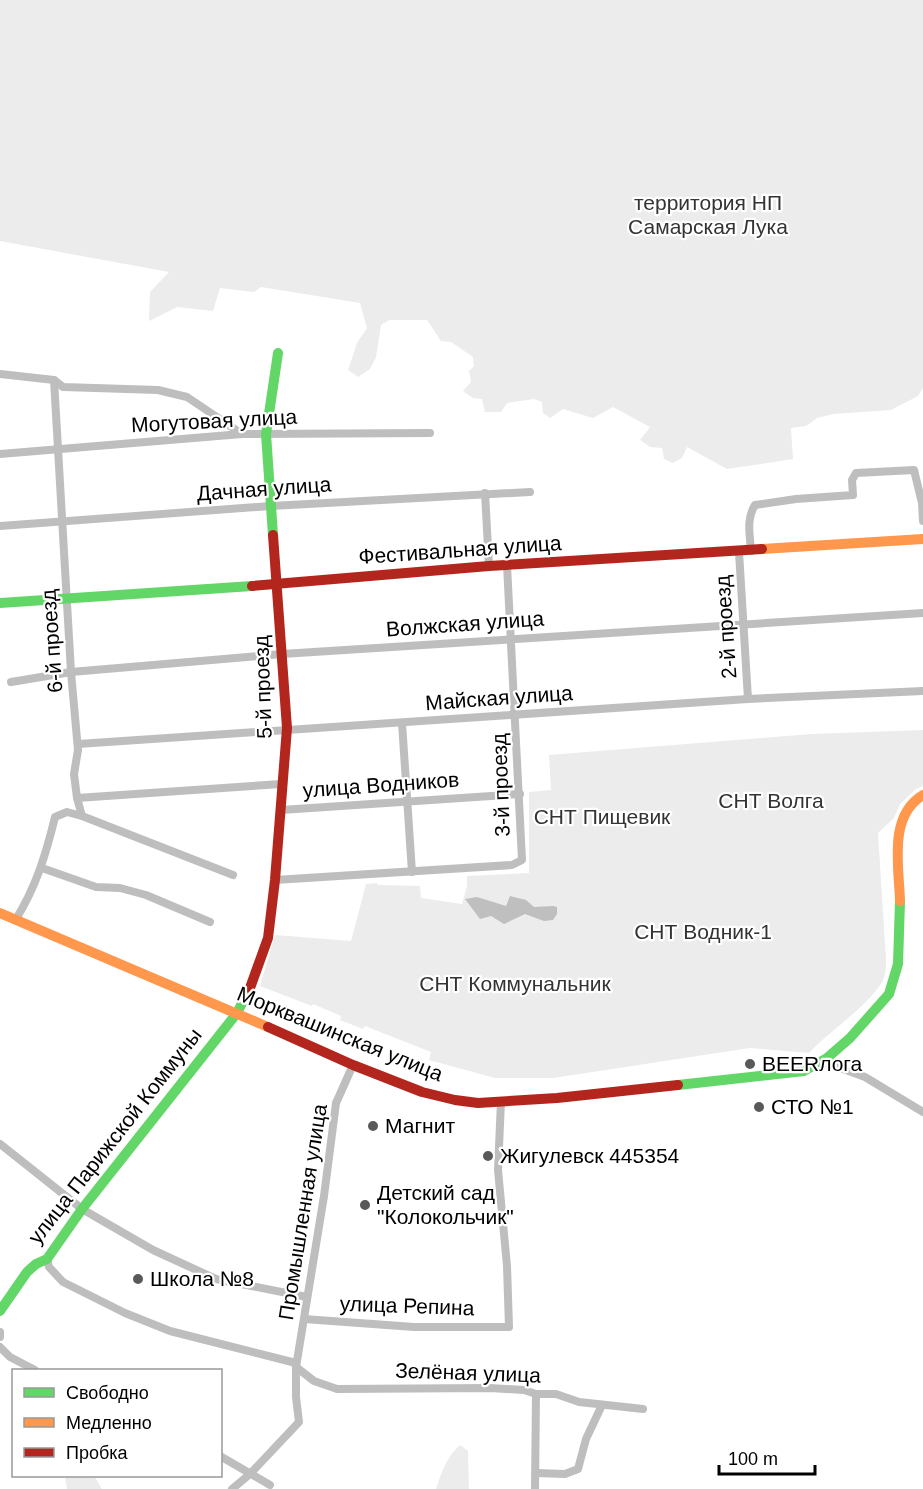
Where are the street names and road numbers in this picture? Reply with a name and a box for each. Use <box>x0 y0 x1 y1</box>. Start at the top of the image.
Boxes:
street label: Могутовая улица <box>130 405 298 436</box>
street label: Дачная улица <box>196 472 332 505</box>
street label: Фестивальная улица <box>358 531 563 568</box>
street label: 2-й проезд <box>710 575 741 680</box>
street label: 6-й проезд <box>36 589 67 694</box>
street label: Волжская улица <box>385 606 545 640</box>
street label: 5-й проезд <box>249 635 276 739</box>
street label: Майская улица <box>424 681 574 714</box>
street label: 3-й проезд <box>487 733 514 837</box>
street label: улица Водников <box>302 768 460 801</box>
street label: Морквашинская улица <box>234 982 447 1085</box>
street label: улица Парижской Коммуны <box>23 1023 206 1248</box>
street label: Промышленная улица <box>274 1102 331 1322</box>
street label: улица Репина <box>339 1292 475 1319</box>
street label: Зелёная улица <box>395 1358 542 1387</box>

